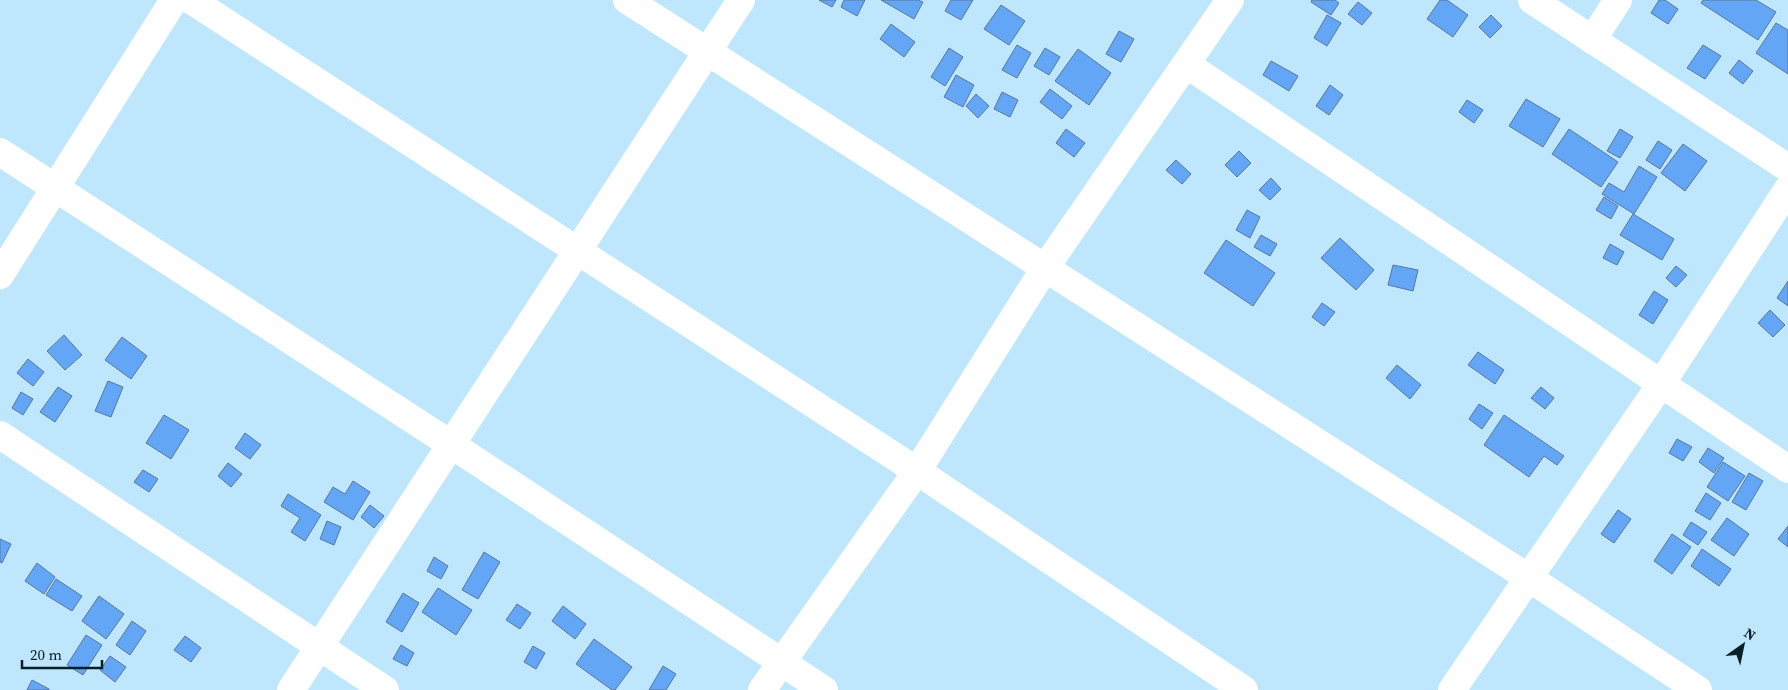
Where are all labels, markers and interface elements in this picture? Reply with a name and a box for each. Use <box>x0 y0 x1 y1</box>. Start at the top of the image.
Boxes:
north arrow <box>1718 620 1768 670</box>
text: N <box>1740 623 1760 645</box>
scale bar <box>22 638 102 670</box>
text: 20 m <box>30 644 62 665</box>

